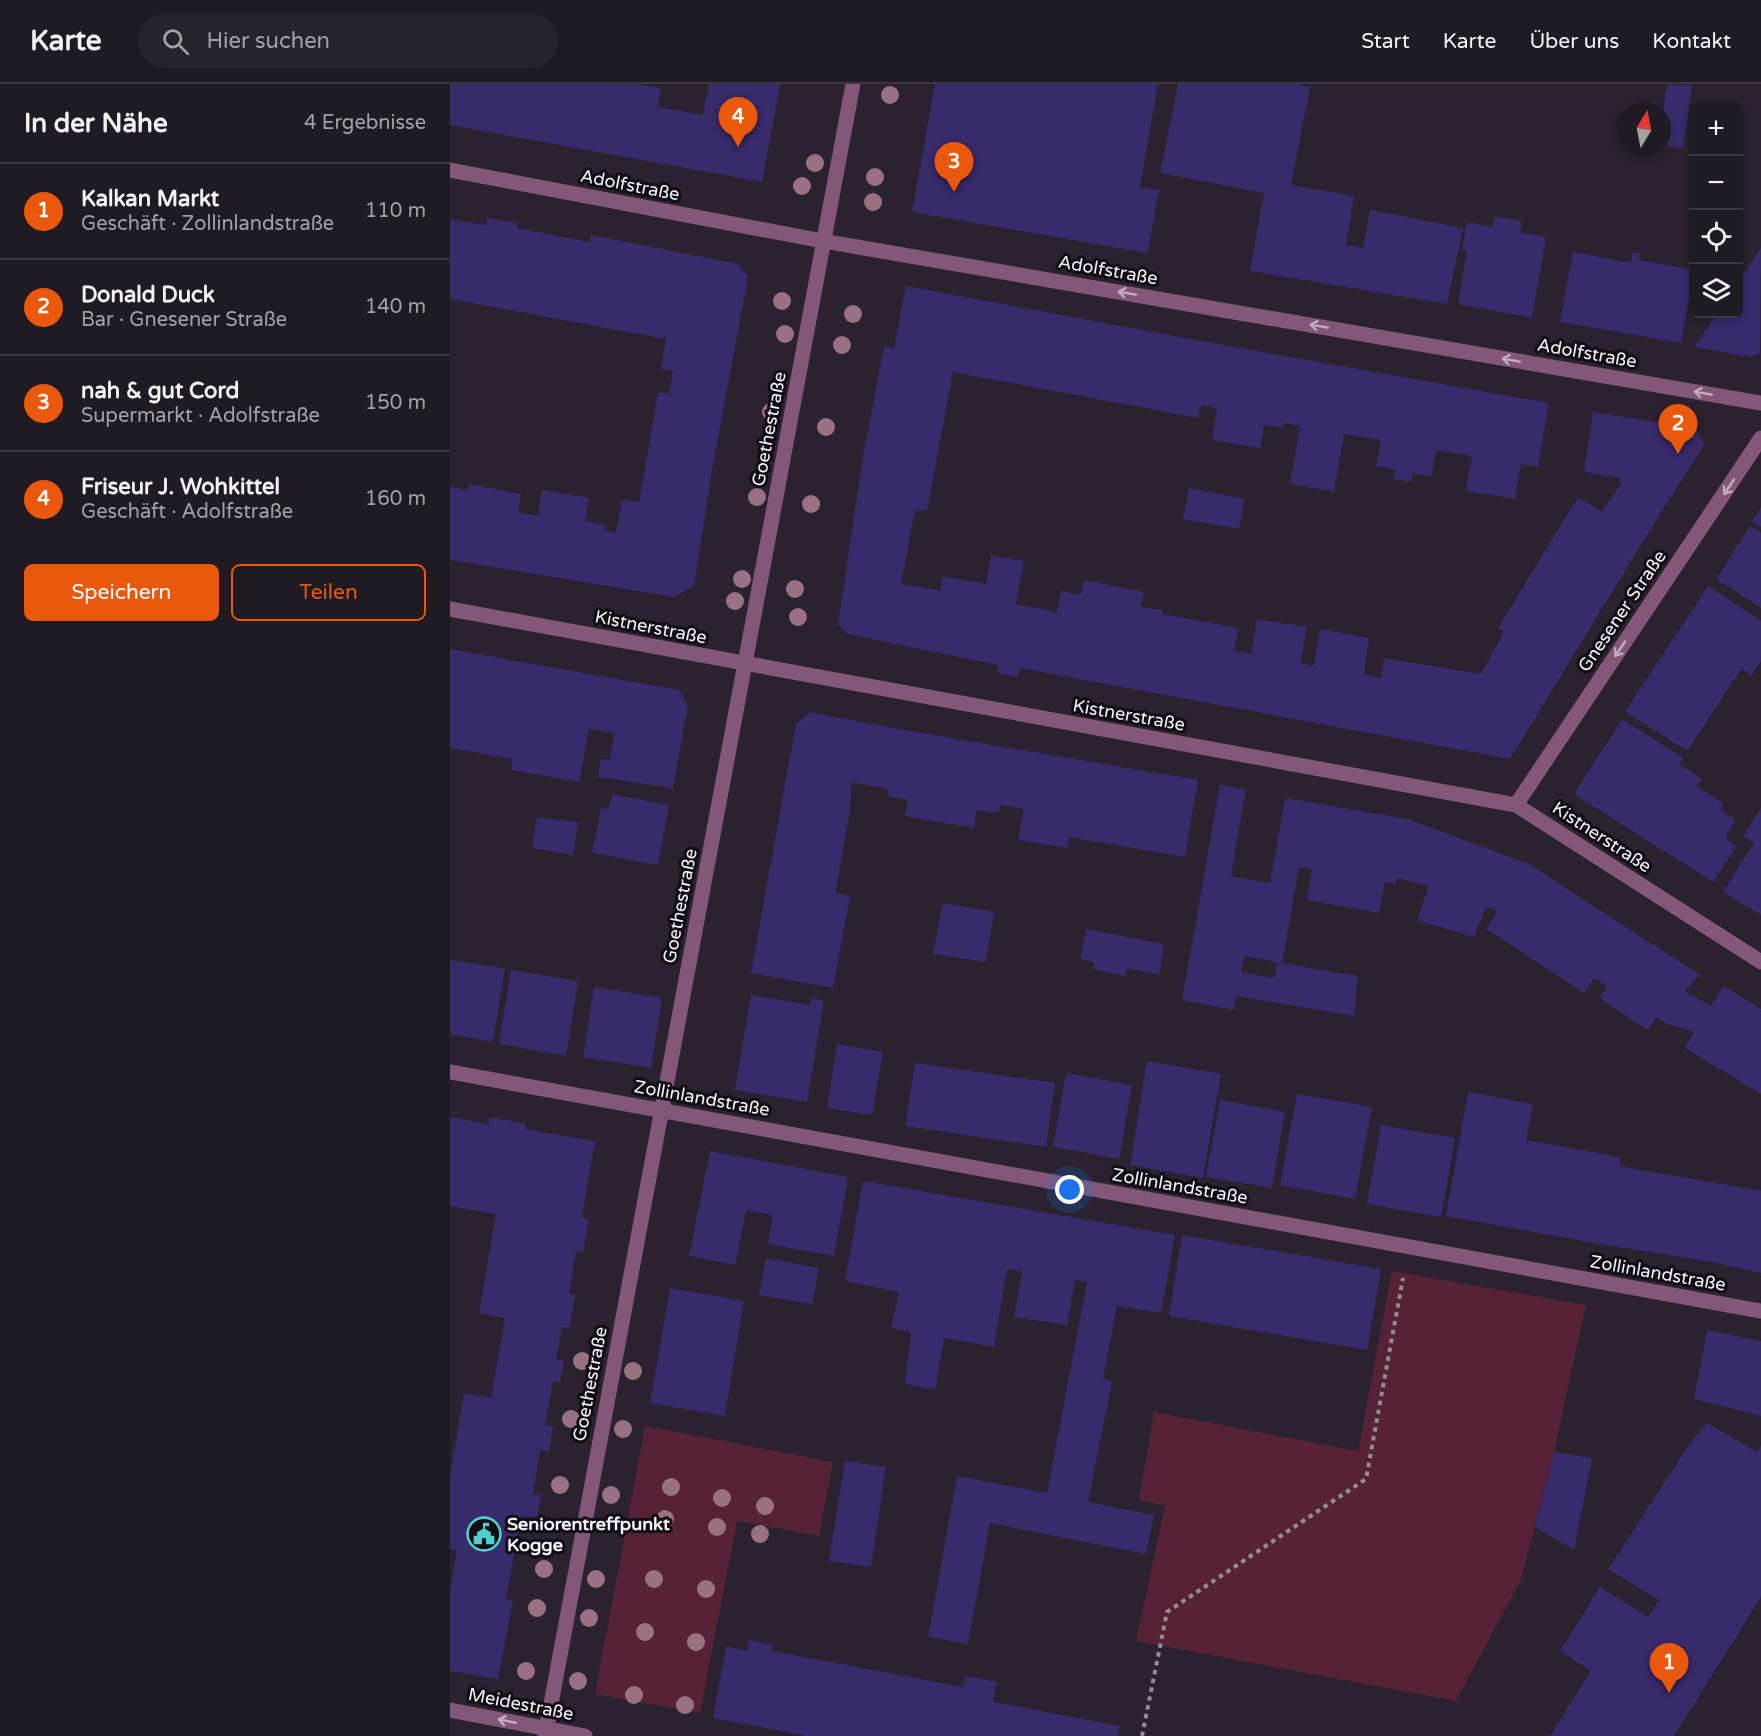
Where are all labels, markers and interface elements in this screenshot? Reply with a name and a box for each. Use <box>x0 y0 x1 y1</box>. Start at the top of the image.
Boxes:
search box <box>138 14 558 68</box>
text: Karte <box>30 24 102 58</box>
icon: search <box>159 25 192 58</box>
text: Hier suchen <box>207 28 330 54</box>
text: Start <box>1361 29 1410 54</box>
text: Karte <box>1443 29 1496 54</box>
text: Über uns <box>1529 29 1619 54</box>
text: Kontakt <box>1652 29 1731 54</box>
pin: 4 <box>718 98 758 147</box>
north arrow <box>1617 102 1671 156</box>
map controls <box>1689 102 1743 318</box>
button: + <box>1689 102 1743 156</box>
text: In der Nähe <box>24 108 168 139</box>
text: 4 Ergebnisse <box>304 111 426 135</box>
pin: 3 <box>934 142 974 192</box>
button: − <box>1689 156 1743 210</box>
street label: Adolfstraße <box>579 165 681 205</box>
text: Kalkan Markt <box>81 186 219 212</box>
text: 1 <box>37 199 50 223</box>
text: 110 m <box>365 199 426 223</box>
button: locate <box>1689 210 1743 264</box>
text: Geschäft · Zollinlandstraße <box>81 212 334 236</box>
street label: Adolfstraße <box>1057 250 1159 290</box>
button: layers <box>1689 264 1743 318</box>
text: Donald Duck <box>81 282 215 308</box>
one-way arrow <box>1117 288 1137 299</box>
text: 2 <box>37 295 50 319</box>
text: 140 m <box>365 295 426 319</box>
text: Bar · Gnesener Straße <box>81 308 287 332</box>
one-way arrow <box>1310 321 1329 332</box>
street label: Adolfstraße <box>1536 333 1638 373</box>
one-way arrow <box>1502 354 1522 365</box>
street label: Goethestraße <box>747 370 791 488</box>
text: nah & gut Cord <box>81 378 239 404</box>
one-way arrow <box>1694 387 1714 398</box>
text: 3 <box>37 391 50 415</box>
text: 150 m <box>365 391 426 415</box>
text: Supermarkt · Adolfstraße <box>81 404 320 428</box>
pin: 2 <box>1658 404 1698 454</box>
text: Friseur J. Wohkittel <box>81 474 280 500</box>
one-way arrow <box>1722 478 1735 495</box>
text: 4 <box>37 487 50 511</box>
text: 160 m <box>365 487 426 511</box>
text: Geschäft · Adolfstraße <box>81 500 293 524</box>
street label: Gnesener Straße <box>1573 546 1671 676</box>
button: Speichern <box>24 564 219 621</box>
button: Teilen <box>231 564 426 621</box>
street label: Kistnerstraße <box>593 605 709 649</box>
one-way arrow <box>1614 640 1626 657</box>
street label: Kistnerstraße <box>1071 694 1187 736</box>
street label: Kistnerstraße <box>1548 797 1656 877</box>
street label: Goethestraße <box>658 847 702 965</box>
street label: Zollinlandstraße <box>632 1075 772 1121</box>
street label: Zollinlandstraße <box>1110 1163 1250 1209</box>
your location <box>1055 1175 1084 1204</box>
street label: Zollinlandstraße <box>1588 1250 1728 1296</box>
street label: Goethestraße <box>568 1325 612 1443</box>
place label: Seniorentreffpunkt Kogge <box>507 1513 670 1556</box>
public building icon: Seniorentreffpunkt Kogge <box>466 1516 502 1552</box>
pin: 1 <box>1650 1644 1688 1693</box>
street label: Meidestraße <box>466 1683 576 1725</box>
one-way arrow <box>498 1715 517 1726</box>

